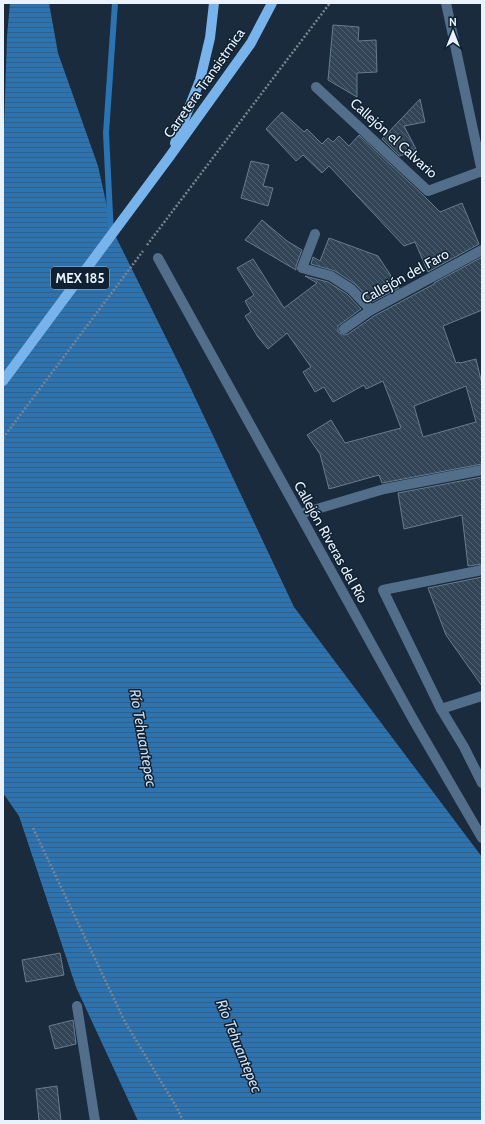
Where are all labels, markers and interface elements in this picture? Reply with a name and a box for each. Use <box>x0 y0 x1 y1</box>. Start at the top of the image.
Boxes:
north arrow <box>433 12 473 52</box>
text: N <box>449 15 457 29</box>
street label: Carretera Transistmica <box>159 24 249 141</box>
street label: Callejón el Calvario <box>347 94 442 182</box>
street label: Callejón del Faro <box>358 244 452 307</box>
road number: MEX 185 <box>51 267 109 289</box>
street label: Callejón Riveras del Río <box>290 478 372 606</box>
water label: Río Tehuantepec <box>126 688 161 789</box>
water label: Río Tehuantepec <box>212 997 266 1096</box>

